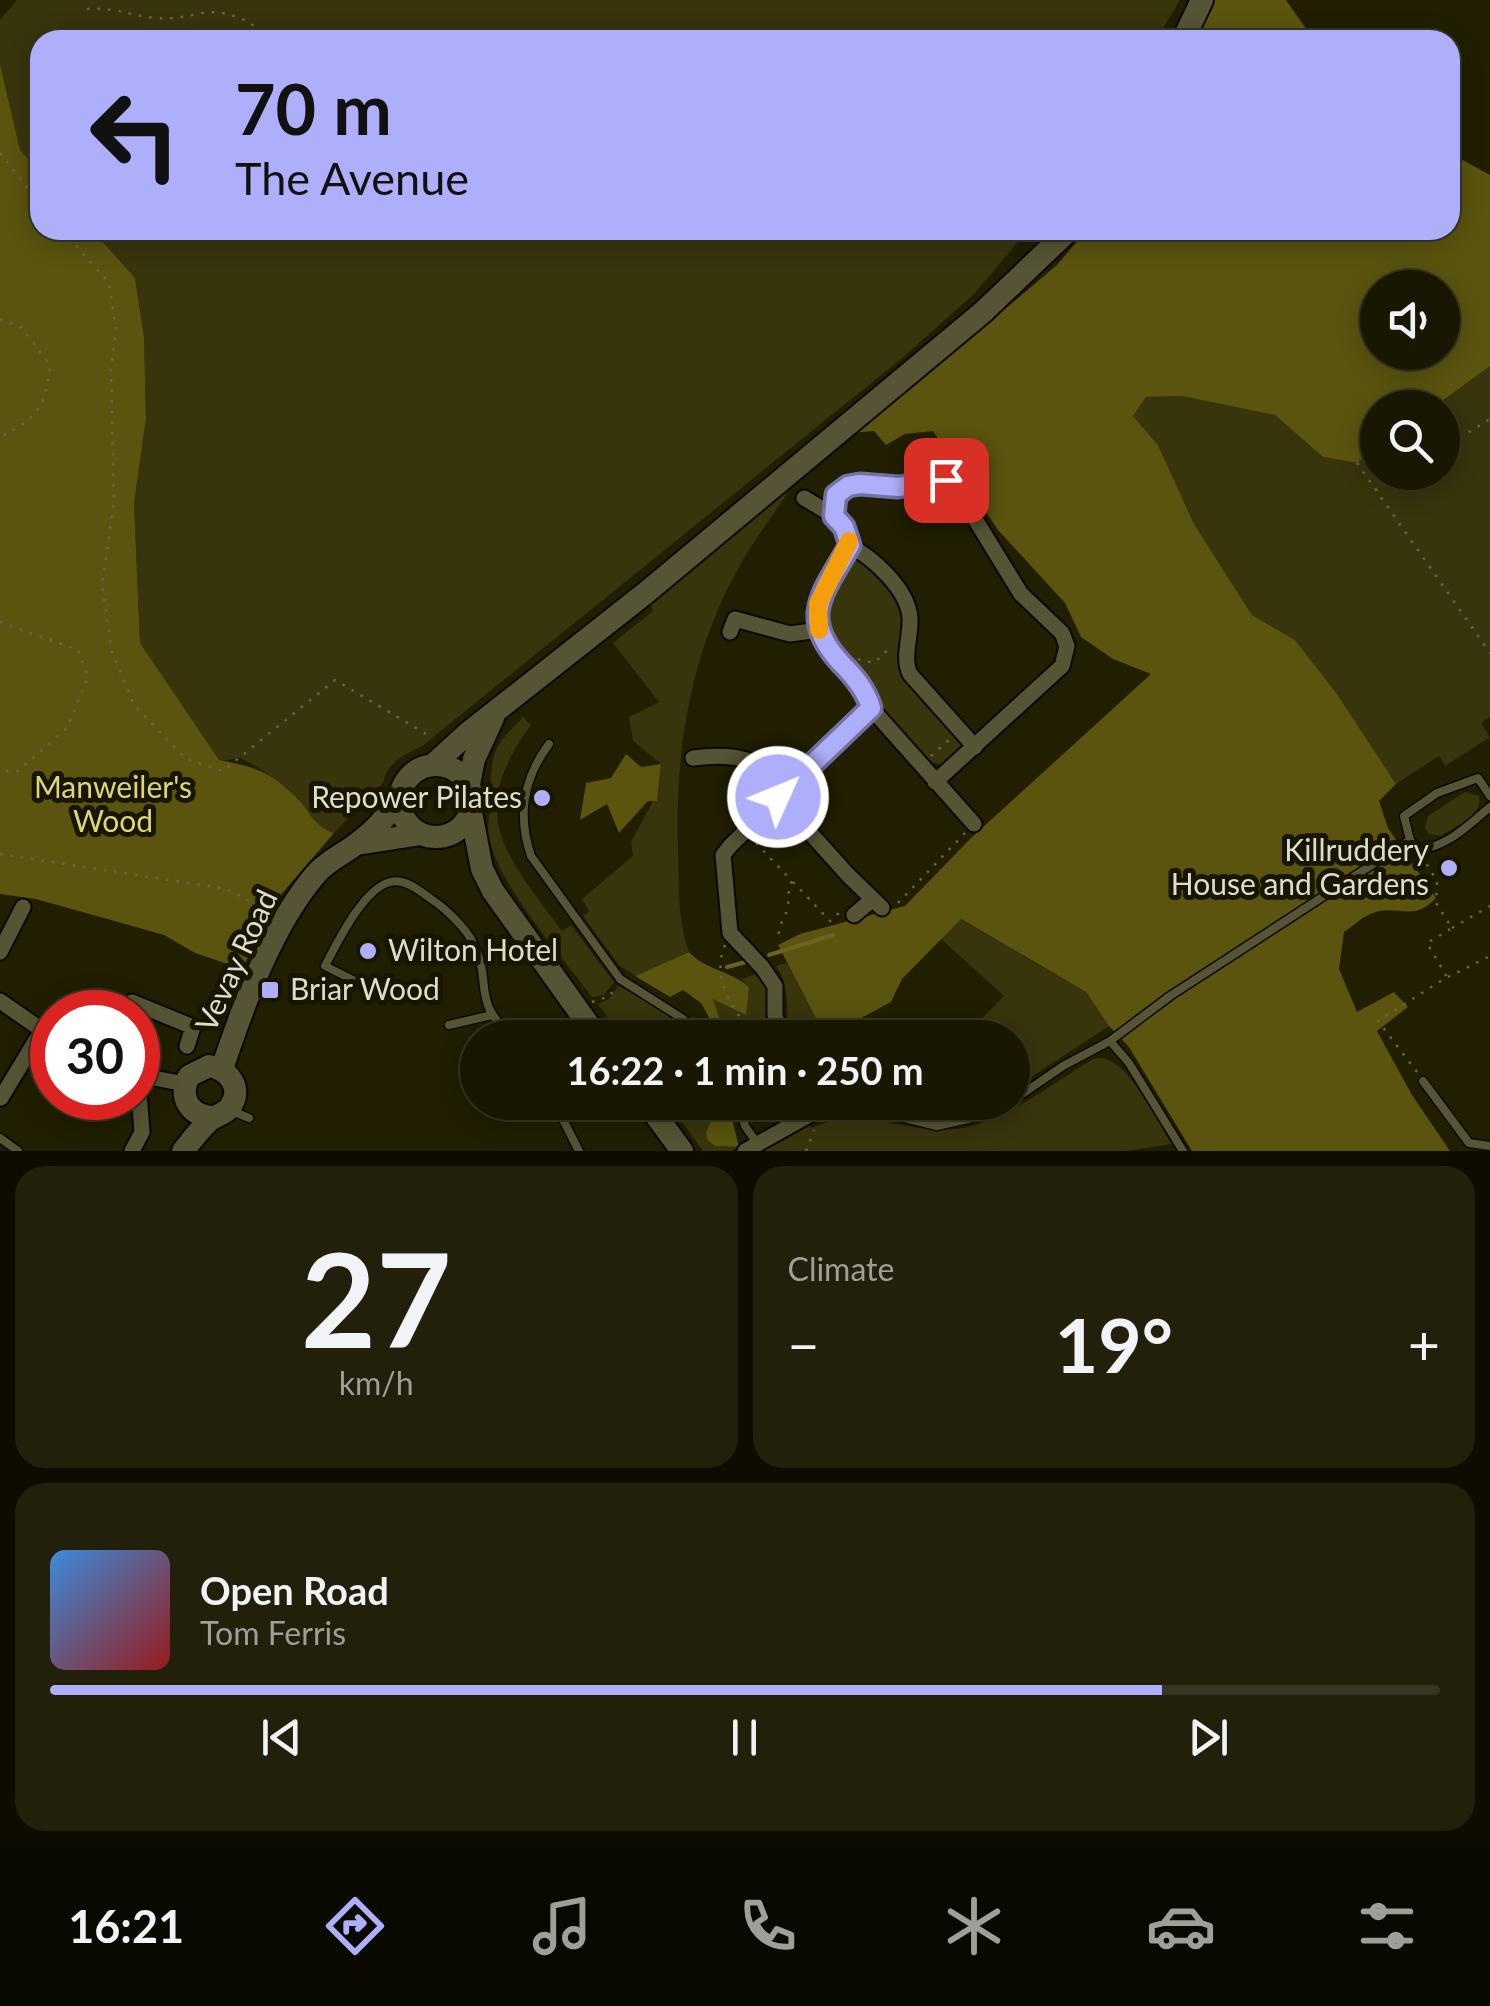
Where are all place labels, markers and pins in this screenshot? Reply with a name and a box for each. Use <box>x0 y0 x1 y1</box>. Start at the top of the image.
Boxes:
pin <box>904 438 989 523</box>
place label: Repower Pilates <box>311 778 522 814</box>
marker: Repower Pilates <box>531 787 553 809</box>
place label: Killruddery House and Gardens <box>1171 831 1430 901</box>
marker: Killruddery House and Gardens <box>1438 857 1460 879</box>
place label: Wilton Hotel <box>388 931 558 967</box>
marker: Wilton Hotel <box>357 940 379 962</box>
place label: Briar Wood <box>290 970 440 1006</box>
marker: Briar Wood <box>259 979 281 1001</box>

